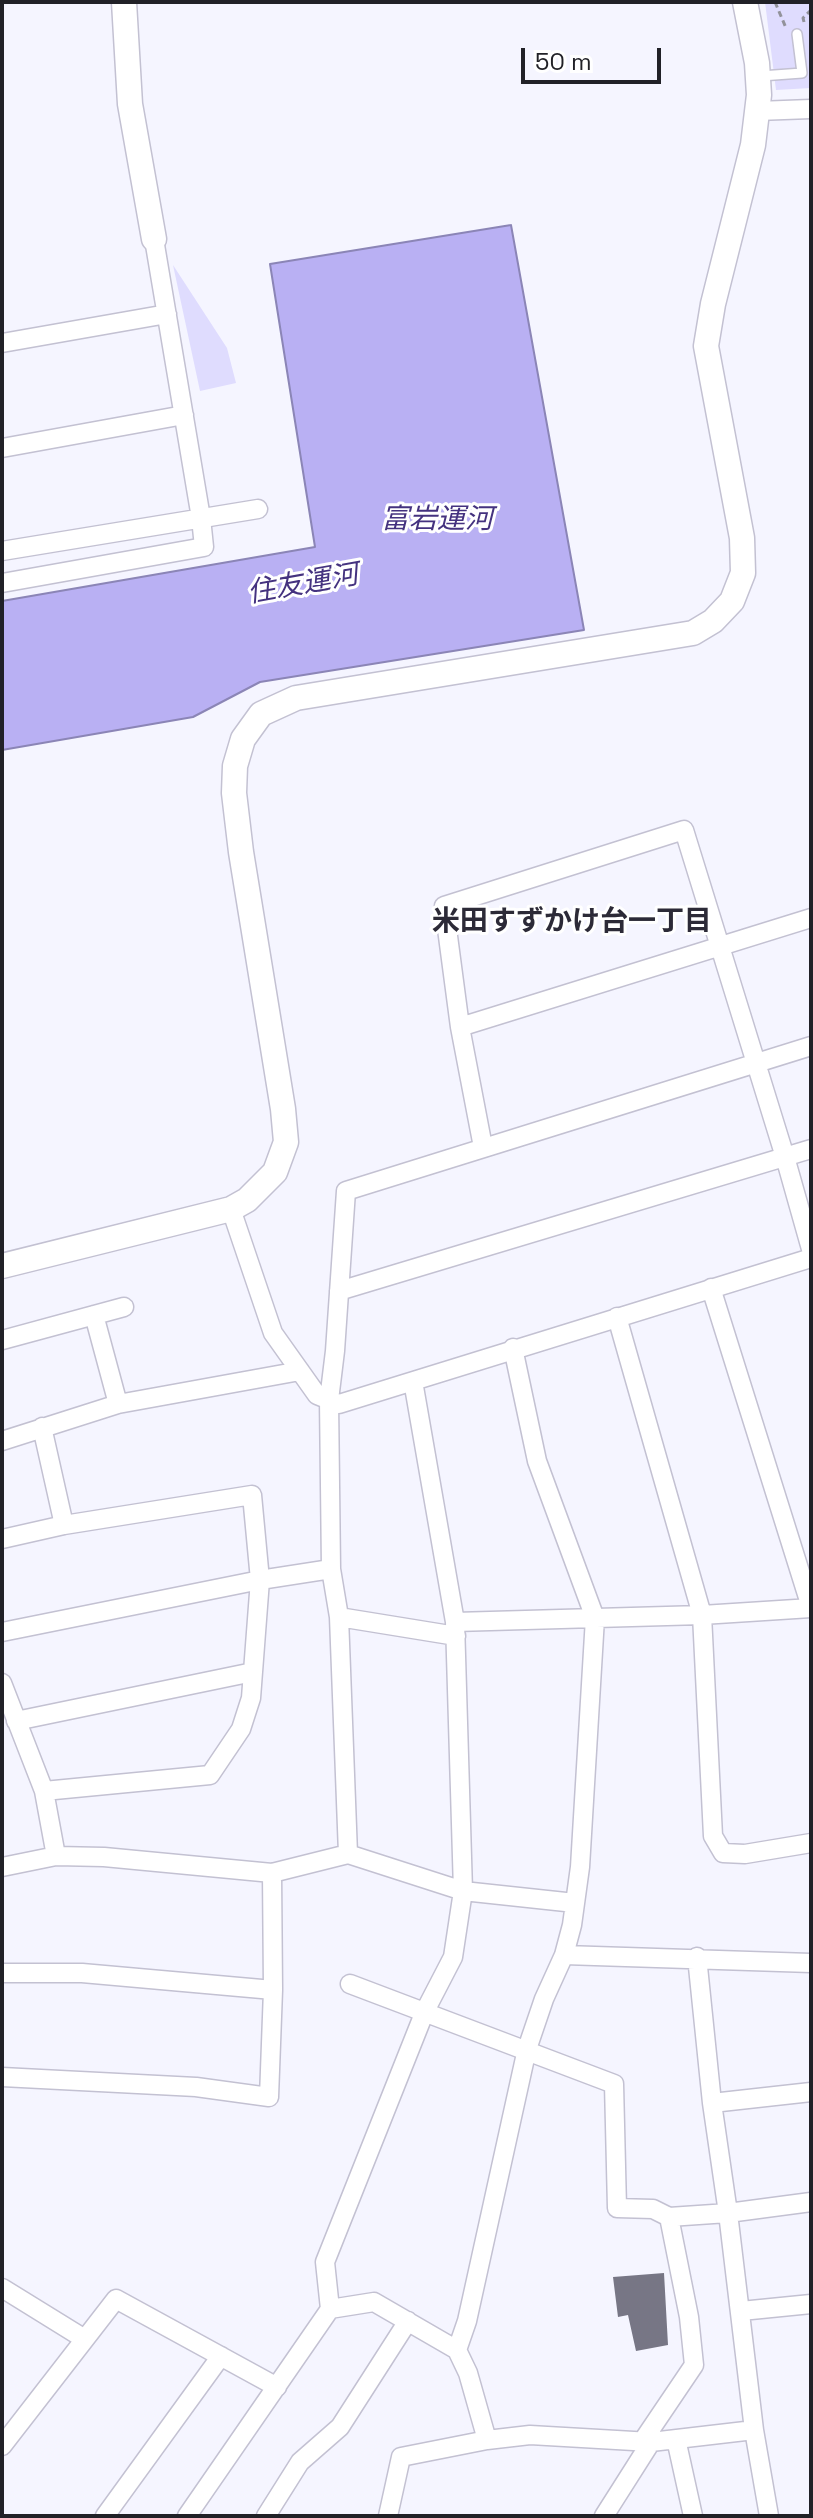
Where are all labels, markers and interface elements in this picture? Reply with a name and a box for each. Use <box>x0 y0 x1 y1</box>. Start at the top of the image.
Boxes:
scale bar <box>525 32 665 82</box>
text: 50 m <box>535 46 592 77</box>
water label: 富岩運河 <box>381 503 493 537</box>
water label: 住友運河 <box>245 559 361 611</box>
district label: 米田すずかけ台一丁目 <box>432 905 712 939</box>

